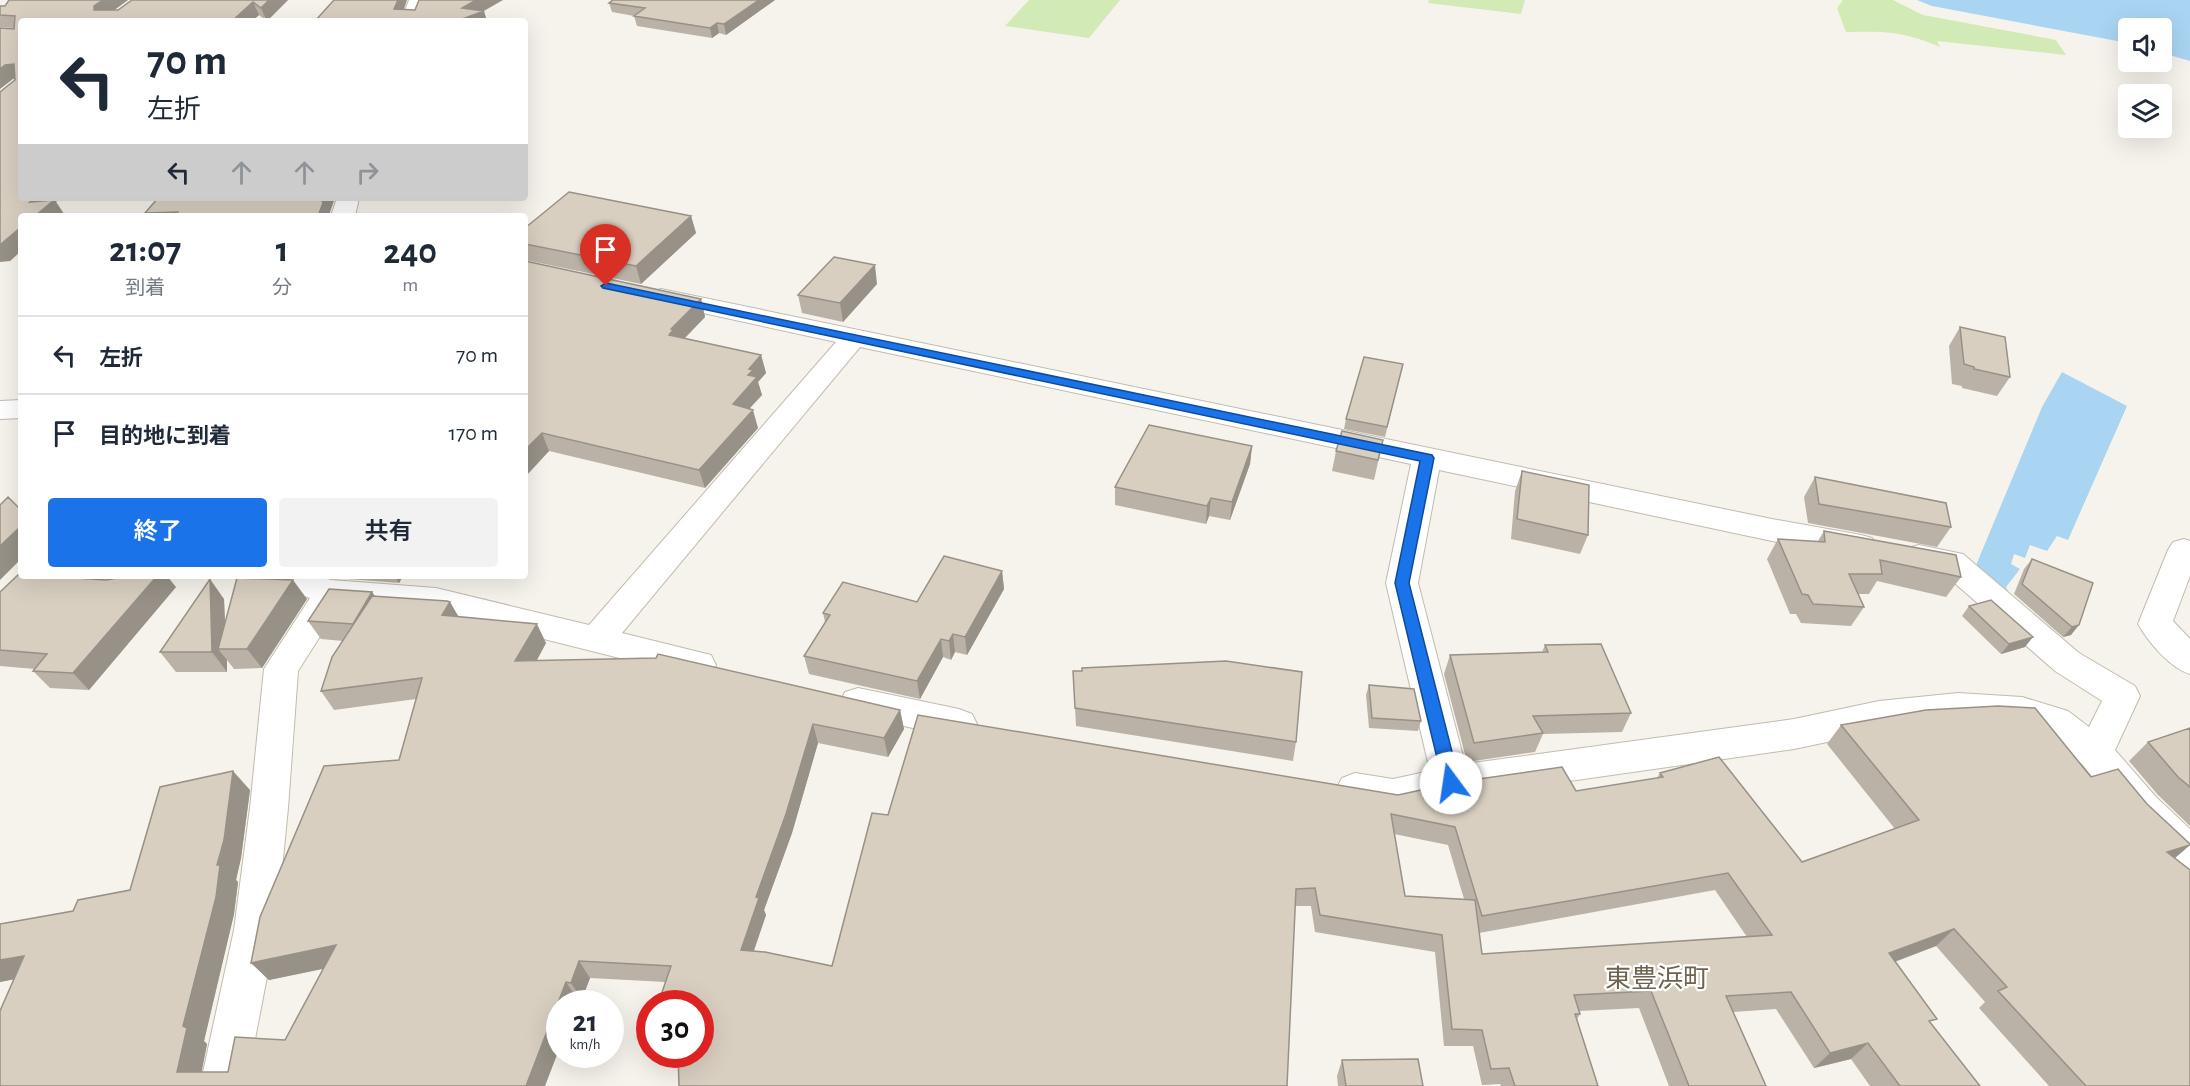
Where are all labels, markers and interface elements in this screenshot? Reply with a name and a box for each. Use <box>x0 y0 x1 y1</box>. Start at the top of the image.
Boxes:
map controls <box>2118 18 2172 138</box>
button: sound <box>2118 18 2172 72</box>
text: 70 m <box>147 40 227 82</box>
icon: left <box>48 42 126 120</box>
button: layers <box>2118 84 2172 138</box>
text: 左折 <box>147 96 201 123</box>
icon: left <box>162 156 195 189</box>
icon: ahead <box>225 156 258 189</box>
icon: ahead <box>288 156 321 189</box>
icon: right <box>351 156 384 189</box>
pin <box>580 224 631 286</box>
text: 21:07 <box>109 232 181 268</box>
text: 1 <box>276 232 289 268</box>
icon: arrive <box>589 233 622 266</box>
text: 240 <box>383 234 437 270</box>
text: m <box>402 275 418 295</box>
text: 到着 <box>125 278 165 298</box>
text: 分 <box>272 278 292 298</box>
icon: left <box>48 339 81 372</box>
text: 70 m <box>456 344 498 366</box>
text: 左折 <box>99 347 143 369</box>
icon: arrive <box>48 417 81 450</box>
text: 170 m <box>448 422 498 444</box>
text: 目的地に到着 <box>99 425 231 447</box>
button: 終了 <box>48 498 267 567</box>
button: 共有 <box>279 498 498 567</box>
position arrow <box>1419 751 1483 815</box>
district label: 東豊浜町 <box>1605 965 1709 992</box>
speed limit sign: 30 <box>636 990 714 1068</box>
text: 21 <box>573 1007 597 1037</box>
text: km/h <box>570 1037 600 1052</box>

